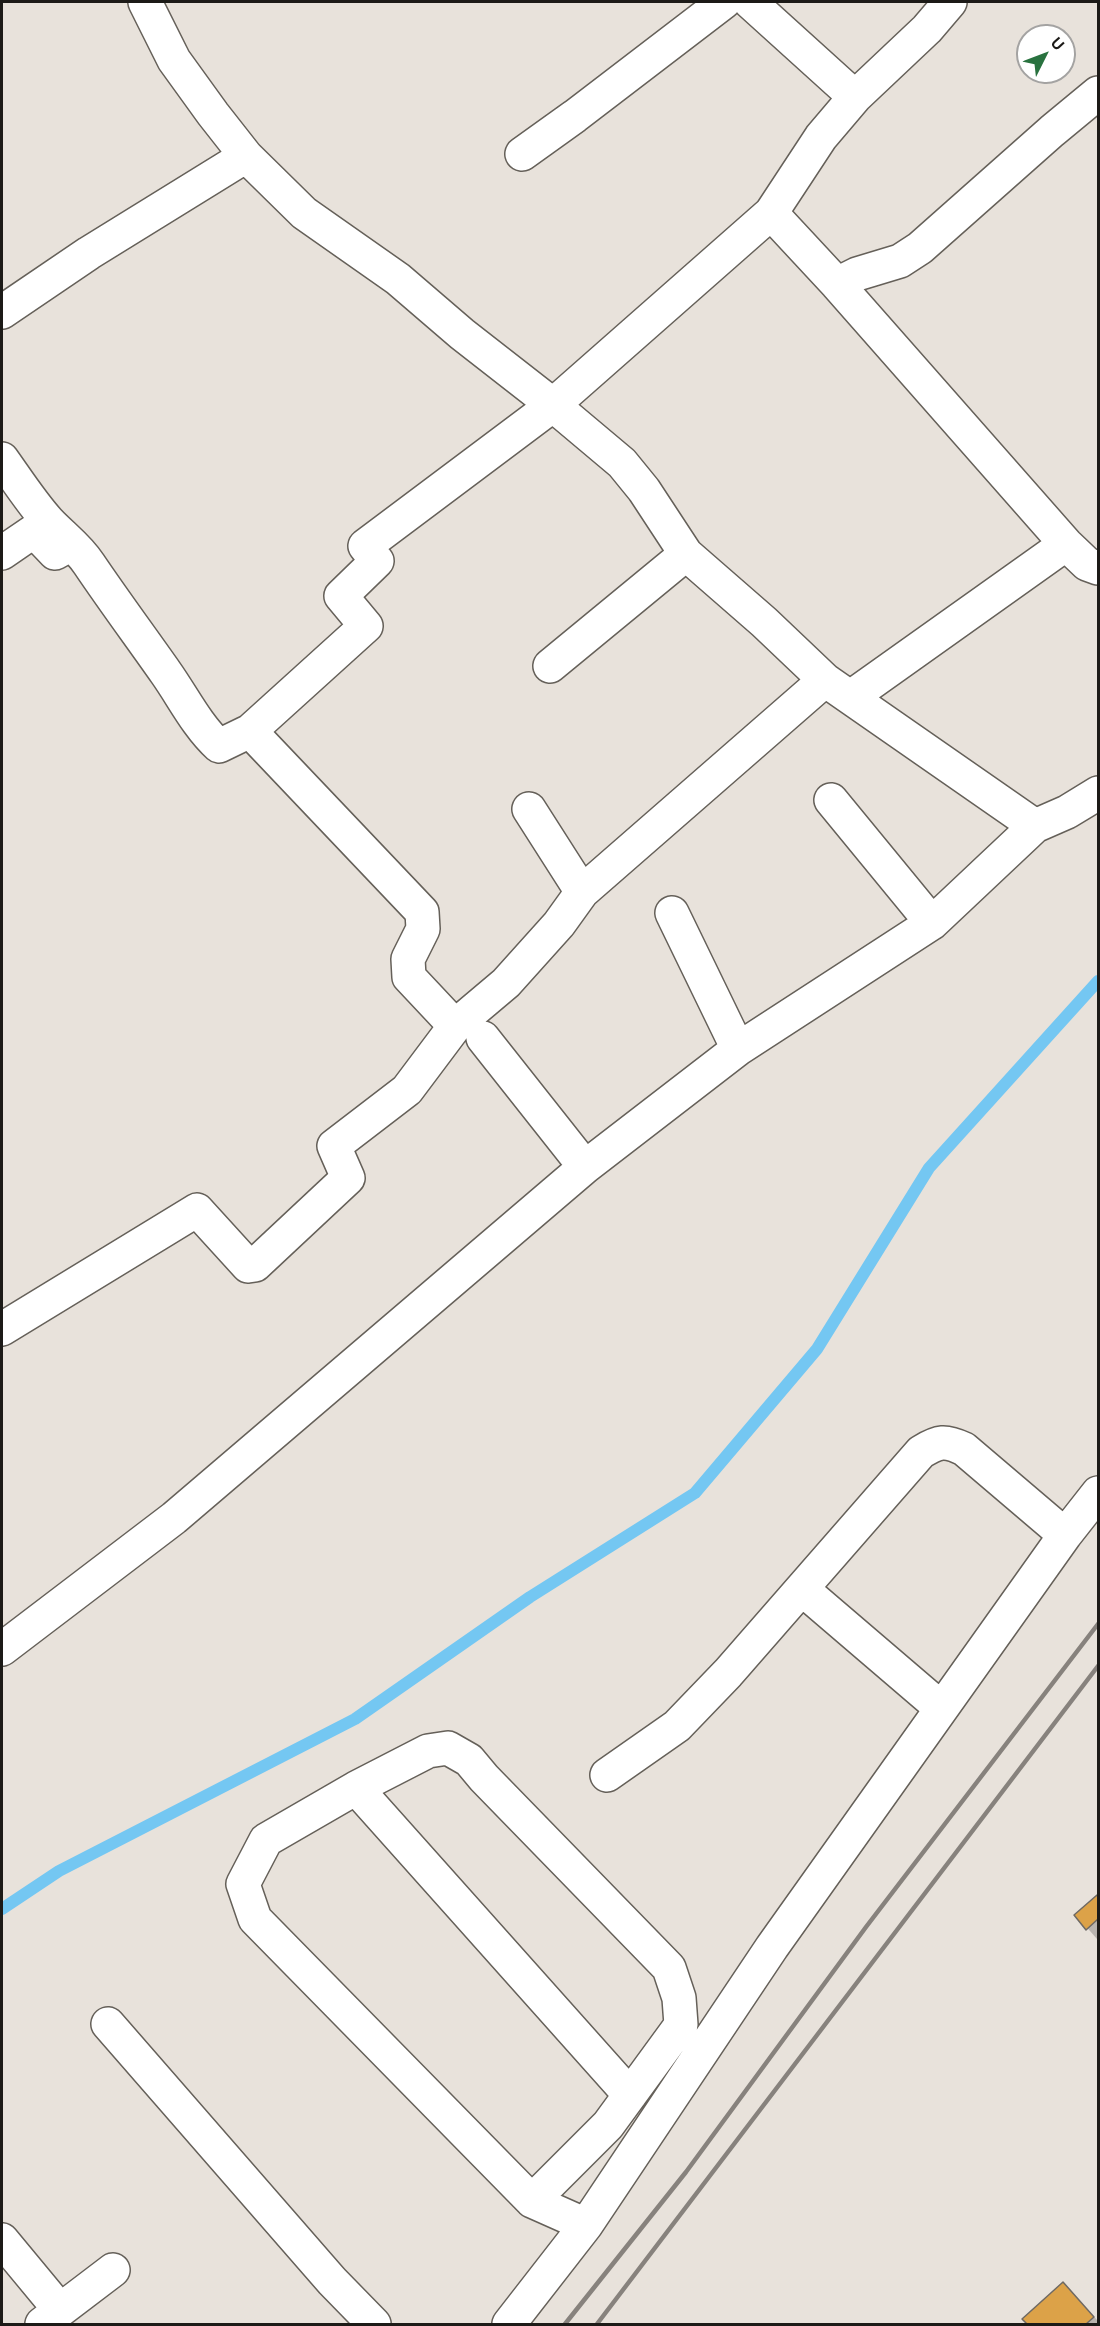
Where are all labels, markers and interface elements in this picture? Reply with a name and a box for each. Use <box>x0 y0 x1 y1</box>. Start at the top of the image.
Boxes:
north arrow <box>1016 24 1076 84</box>
text: U <box>1047 33 1068 53</box>

